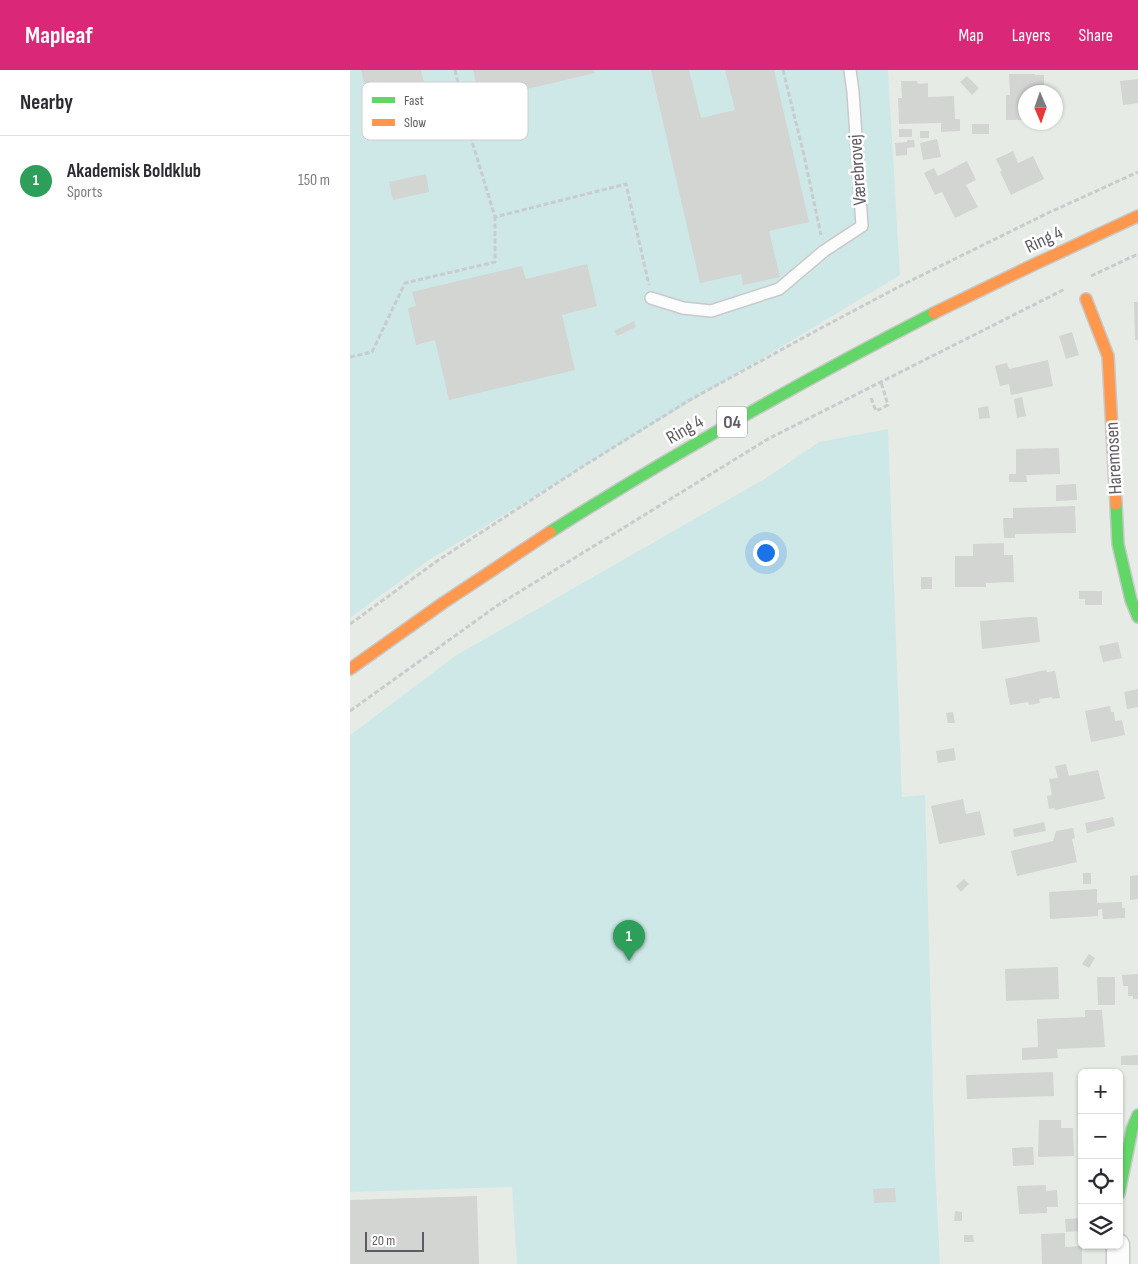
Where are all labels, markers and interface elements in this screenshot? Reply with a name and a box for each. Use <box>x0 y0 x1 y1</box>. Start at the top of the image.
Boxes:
text: Mapleaf <box>25 21 93 50</box>
text: Map <box>959 25 984 46</box>
text: Layers <box>1012 25 1051 46</box>
text: Share <box>1079 25 1113 46</box>
legend <box>362 82 528 140</box>
north arrow <box>1018 85 1063 130</box>
text: Nearby <box>20 90 73 115</box>
text: Fast <box>404 92 424 109</box>
text: Slow <box>404 114 426 131</box>
street label: Værebrovej <box>844 134 872 206</box>
text: Akademisk Boldklub <box>67 160 201 183</box>
text: 1 <box>33 171 39 190</box>
text: 150 m <box>298 171 330 190</box>
text: Sports <box>67 183 102 202</box>
street label: Ring 4 <box>1021 221 1067 259</box>
road number: O4 <box>717 407 747 438</box>
street label: Ring 4 <box>662 410 708 450</box>
street label: Haremosen <box>1101 421 1127 495</box>
your location <box>753 540 779 566</box>
pin: 1 <box>613 920 645 961</box>
map controls <box>1078 1069 1123 1249</box>
button: + <box>1078 1069 1123 1114</box>
button: − <box>1078 1114 1123 1159</box>
button: locate <box>1078 1159 1123 1204</box>
button: layers <box>1078 1204 1123 1249</box>
scale bar <box>365 1229 424 1252</box>
text: 20 m <box>372 1232 395 1249</box>

